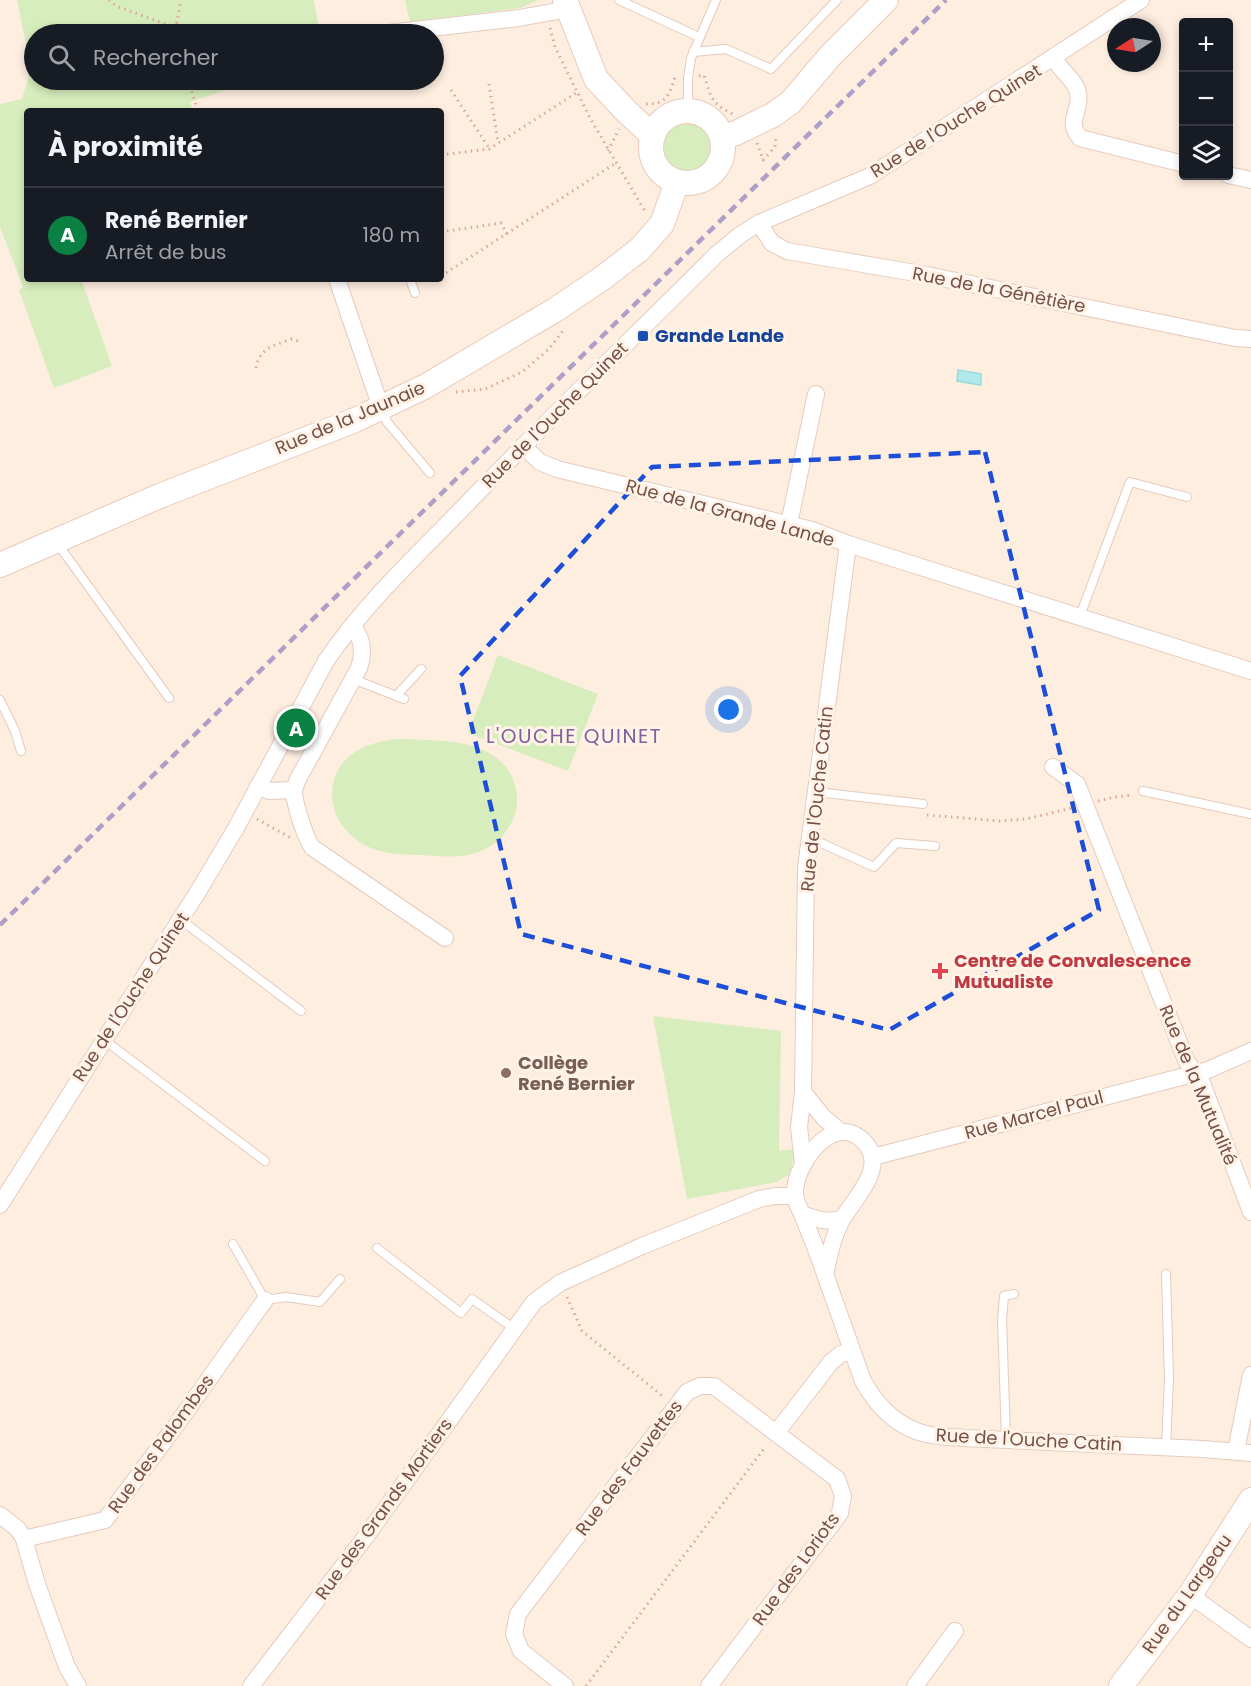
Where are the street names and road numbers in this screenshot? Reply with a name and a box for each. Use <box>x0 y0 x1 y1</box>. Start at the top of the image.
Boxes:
street label: Rue de l'Ouche Quinet <box>865 58 1046 183</box>
street label: Rue de la Génêtière <box>910 260 1088 319</box>
street label: Rue de l'Ouche Quinet <box>476 336 633 493</box>
street label: Rue de la Jaunaie <box>271 375 429 460</box>
street label: Rue de la Grande Lande <box>623 473 837 552</box>
street label: Rue de l'Ouche Catin <box>794 705 839 893</box>
street label: Rue de l'Ouche Quinet <box>66 907 195 1086</box>
street label: Rue de la Mutualité <box>1153 1001 1244 1169</box>
street label: Rue Marcel Paul <box>962 1084 1106 1145</box>
street label: Rue des Palombes <box>102 1369 219 1518</box>
street label: Rue des Fauvettes <box>569 1395 688 1541</box>
street label: Rue des Grands Mortiers <box>309 1413 458 1605</box>
street label: Rue de l'Ouche Catin <box>935 1422 1123 1457</box>
street label: Rue des Loriots <box>746 1507 845 1630</box>
street label: Rue du Largeau <box>1136 1529 1237 1658</box>

